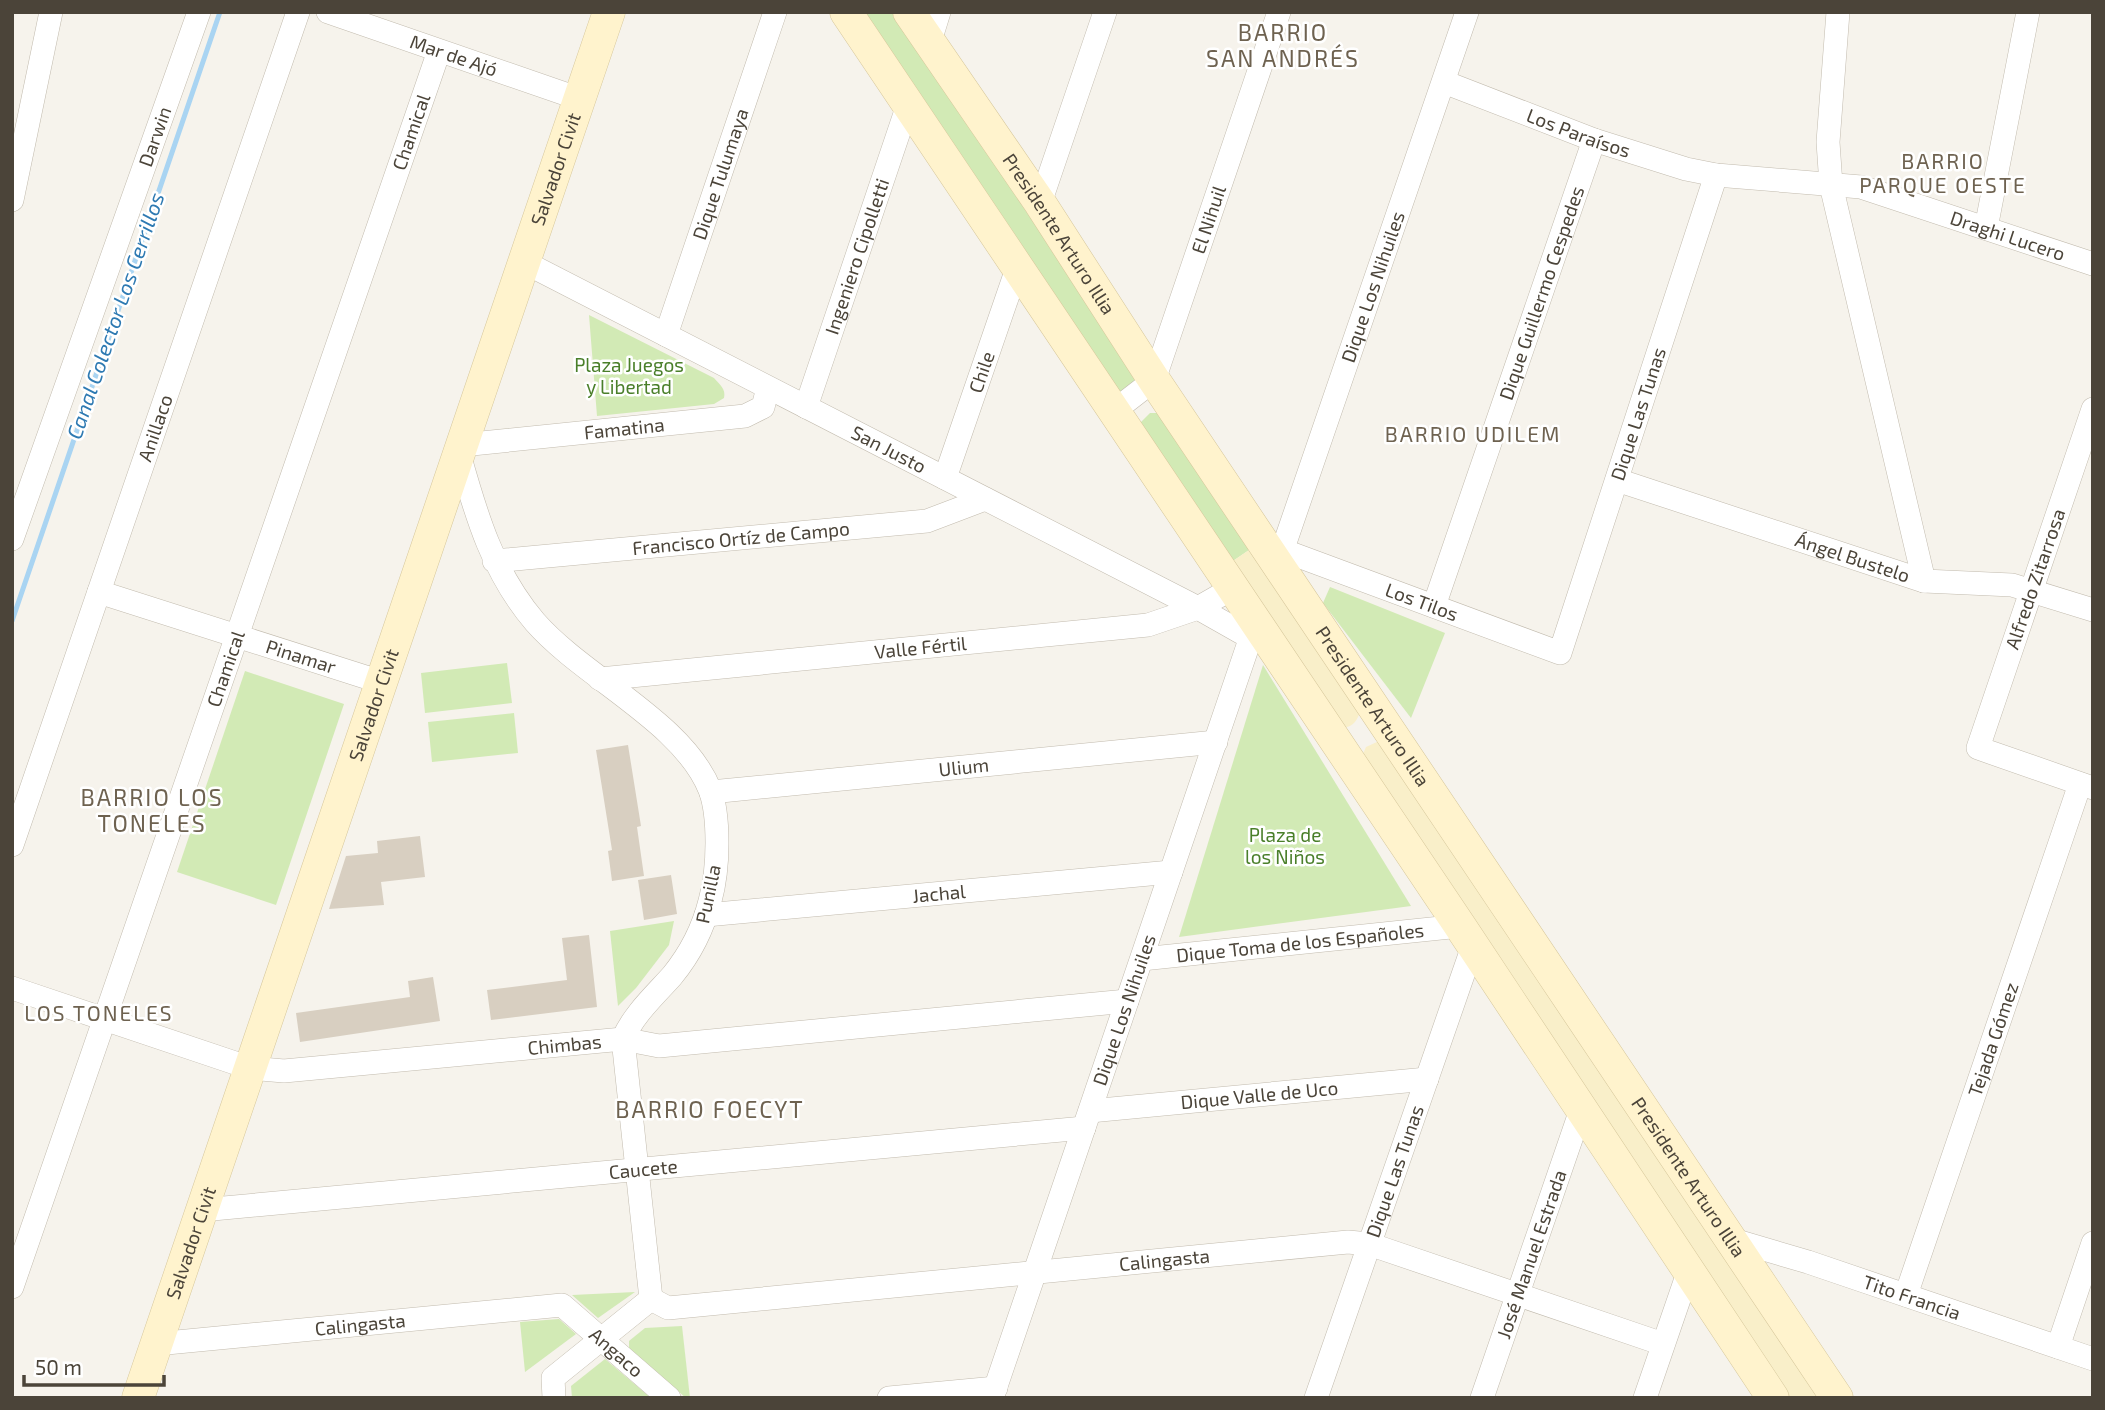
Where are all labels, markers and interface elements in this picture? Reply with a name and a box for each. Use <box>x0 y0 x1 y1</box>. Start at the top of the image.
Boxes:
district label: BARRIO SAN ANDRÉS <box>1206 18 1360 72</box>
street label: Mar de Ajó <box>407 29 501 81</box>
street label: Chamical <box>387 90 434 173</box>
street label: Darwin <box>133 103 176 170</box>
street label: Los Paraísos <box>1524 103 1634 162</box>
street label: Dique Tulumaya <box>687 105 753 242</box>
street label: Salvador Civit <box>525 110 585 228</box>
district label: BARRIO PARQUE OESTE <box>1859 148 2027 198</box>
street label: Presidente Arturo Illia <box>998 149 1121 319</box>
street label: Ingeniero Cipolletti <box>819 175 893 337</box>
street label: El Nihuil <box>1186 182 1230 256</box>
street label: Dique Guillermo Cespedes <box>1494 183 1588 403</box>
water label: Canal Colector Los Cerrillos <box>61 189 169 442</box>
street label: Draghi Lucero <box>1948 206 2068 265</box>
street label: Dique Los Nihuiles <box>1336 208 1409 365</box>
street label: Dique Las Tunas <box>1605 344 1670 483</box>
street label: Chile <box>963 348 999 396</box>
park label: Plaza Juegos y Libertad <box>574 353 684 398</box>
street label: Anillaco <box>133 391 177 464</box>
street label: Famatina <box>583 412 665 443</box>
street label: San Justo <box>848 420 930 478</box>
district label: BARRIO UDILEM <box>1385 421 1561 446</box>
street label: Alfredo Zitarrosa <box>2000 506 2069 652</box>
street label: Francisco Ortíz de Campo <box>631 516 851 559</box>
street label: Ángel Bustelo <box>1793 527 1913 587</box>
street label: Los Tilos <box>1382 577 1461 625</box>
street label: Presidente Arturo Illia <box>1311 622 1435 790</box>
street label: Chamical <box>201 627 249 710</box>
street label: Valle Fértil <box>873 631 968 663</box>
street label: Pinamar <box>263 634 339 678</box>
street label: Salvador Civit <box>343 645 403 764</box>
street label: Ulium <box>937 753 990 780</box>
district label: BARRIO LOS TONELES <box>80 783 224 837</box>
park label: Plaza de los Niños <box>1245 823 1325 868</box>
street label: Punilla <box>690 862 725 925</box>
street label: Jachal <box>911 879 967 907</box>
street label: Dique Toma de los Españoles <box>1175 918 1425 966</box>
street label: Dique Los Nihuiles <box>1087 931 1160 1088</box>
street label: Tejada Gómez <box>1962 979 2023 1099</box>
district label: LOS TONELES <box>24 1000 174 1025</box>
street label: Chimbas <box>526 1029 603 1059</box>
street label: Dique Valle de Uco <box>1179 1076 1339 1113</box>
street label: Presidente Arturo Illia <box>1627 1092 1751 1261</box>
district label: BARRIO FOECYT <box>615 1095 805 1123</box>
street label: Dique Las Tunas <box>1361 1102 1428 1240</box>
street label: Caucete <box>608 1154 678 1183</box>
street label: José Manuel Estrada <box>1491 1167 1571 1341</box>
street label: Salvador Civit <box>160 1183 220 1302</box>
street label: Calingasta <box>1118 1243 1211 1275</box>
street label: Tito Francia <box>1860 1270 1964 1324</box>
street label: Calingasta <box>314 1308 406 1340</box>
street label: Angaco <box>585 1322 648 1382</box>
scale bar <box>24 1344 164 1388</box>
text: 50 m <box>35 1354 82 1379</box>

